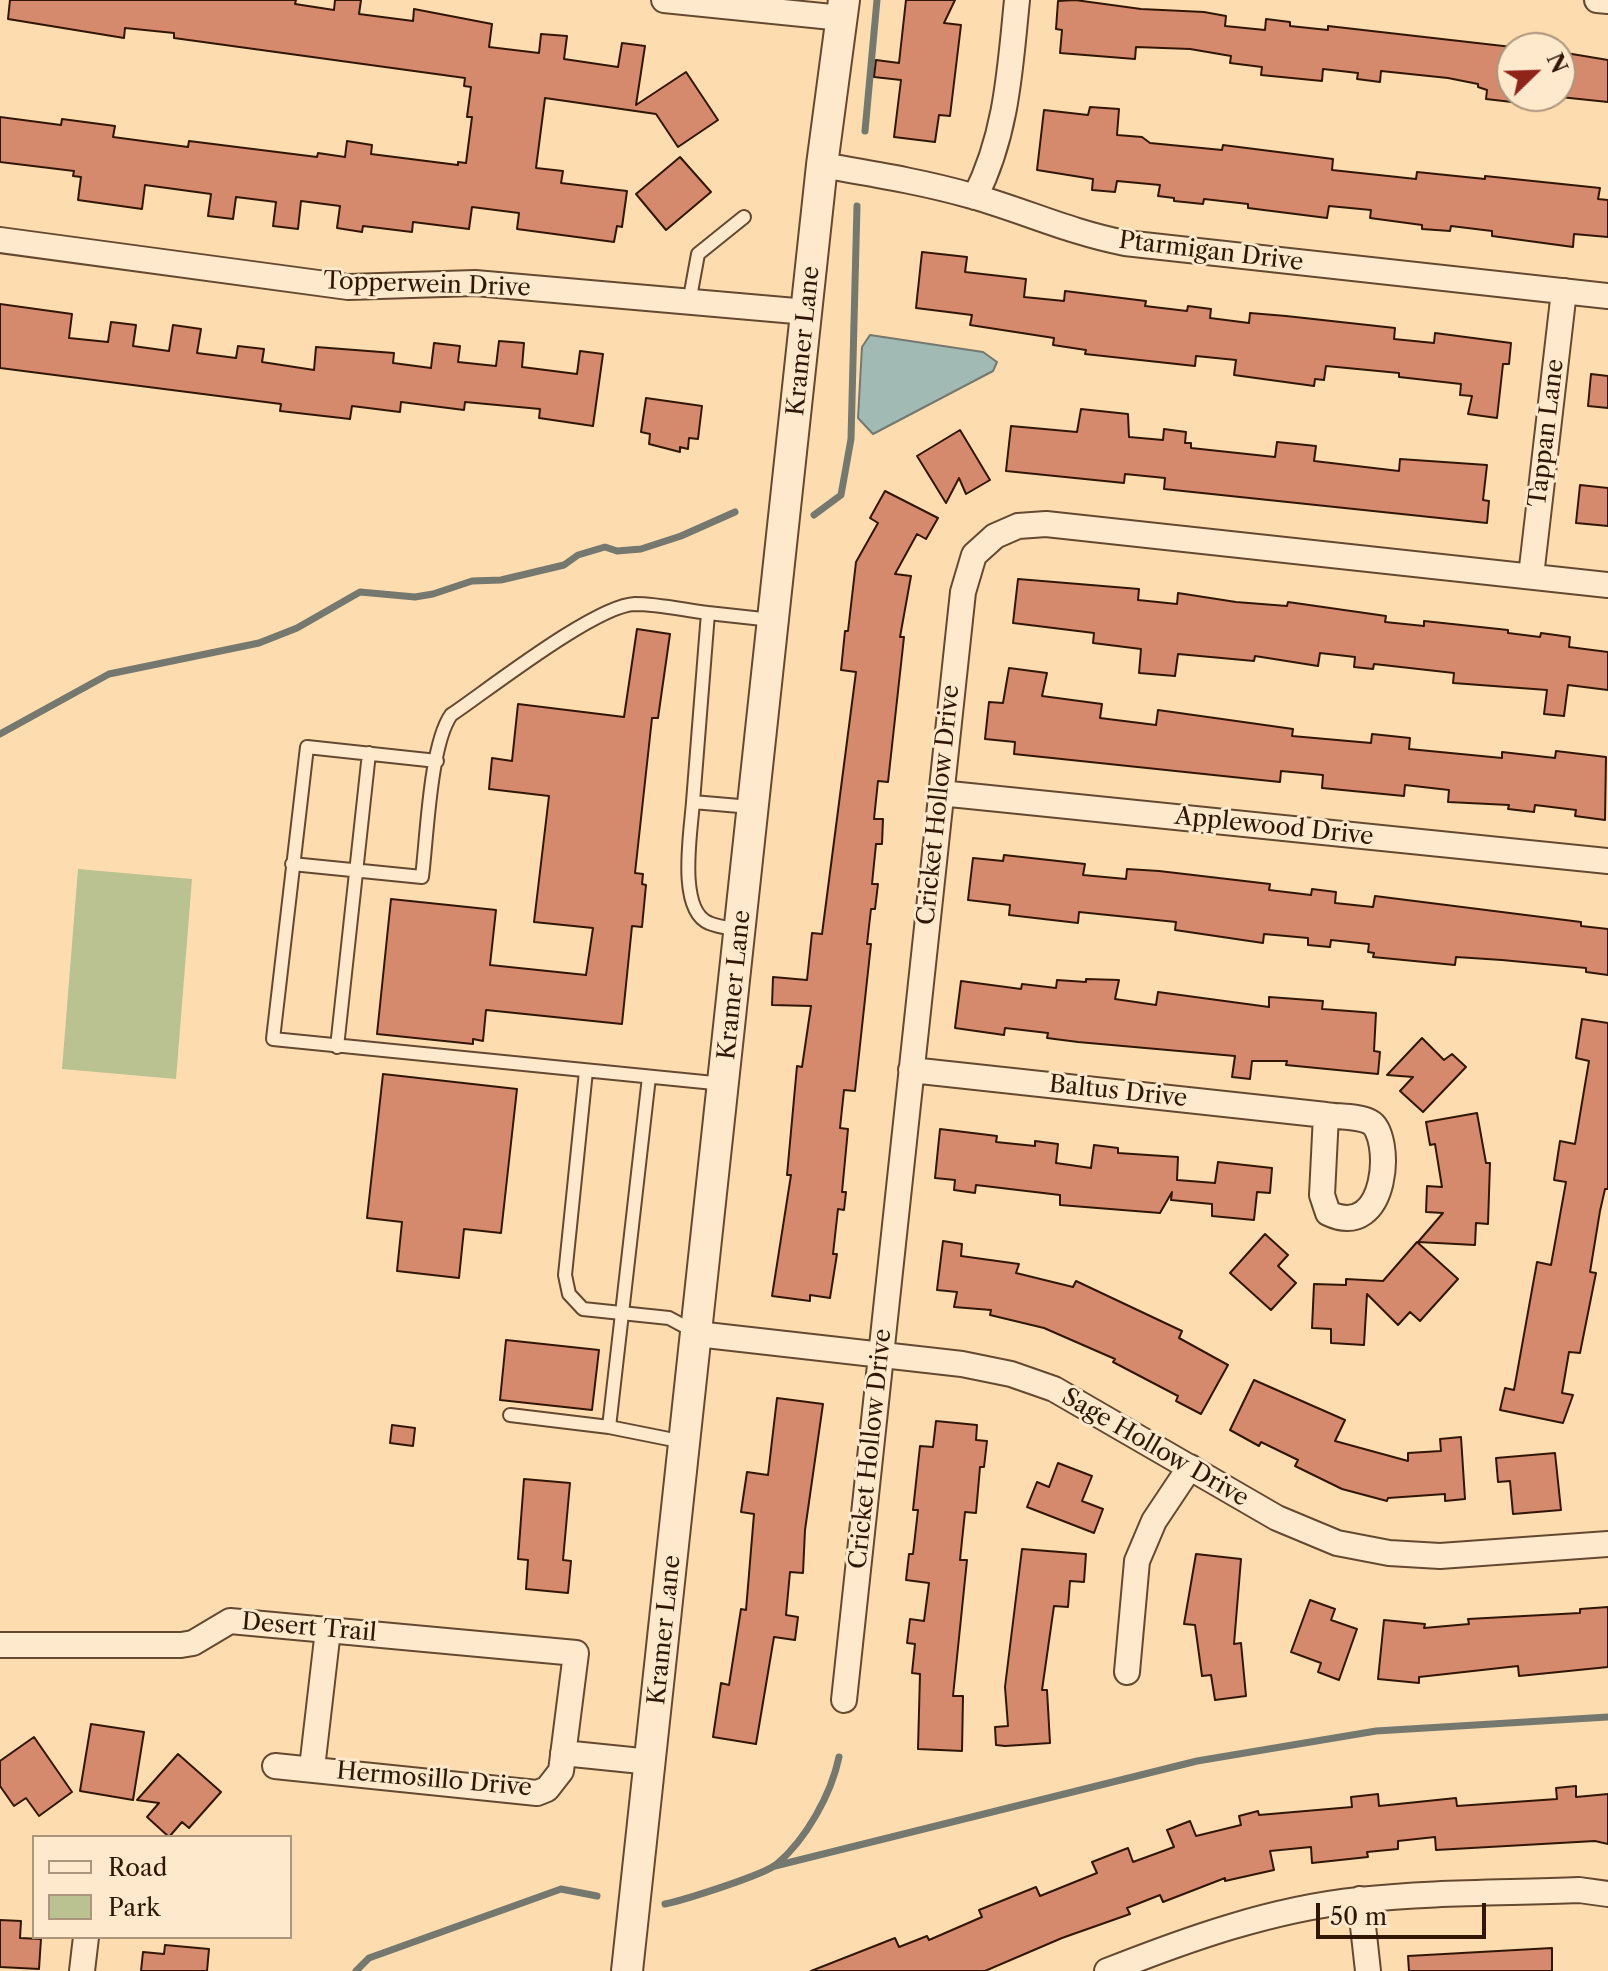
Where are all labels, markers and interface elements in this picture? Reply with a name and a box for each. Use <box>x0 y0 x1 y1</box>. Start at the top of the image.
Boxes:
north arrow <box>1496 32 1576 112</box>
text: N <box>1541 49 1573 77</box>
street label: Ptarmigan Drive <box>1117 226 1305 278</box>
street label: Kramer Lane <box>782 265 826 417</box>
street label: Topperwein Drive <box>323 267 531 303</box>
street label: Tappan Lane <box>1524 357 1570 509</box>
street label: Cricket Hollow Drive <box>912 683 966 927</box>
street label: Applewood Drive <box>1173 802 1375 852</box>
street label: Kramer Lane <box>713 909 757 1061</box>
street label: Baltus Drive <box>1047 1070 1189 1114</box>
street label: Cricket Hollow Drive <box>844 1327 898 1571</box>
street label: Sage Hollow Drive <box>1056 1383 1254 1513</box>
street label: Kramer Lane <box>643 1554 687 1706</box>
street label: Desert Trail <box>240 1608 378 1648</box>
street label: Hermosillo Drive <box>335 1757 533 1803</box>
legend <box>32 1835 292 1939</box>
text: Road <box>108 1853 167 1882</box>
scale bar <box>1320 1887 1490 1937</box>
text: Park <box>108 1893 160 1922</box>
text: 50 m <box>1330 1902 1387 1931</box>

